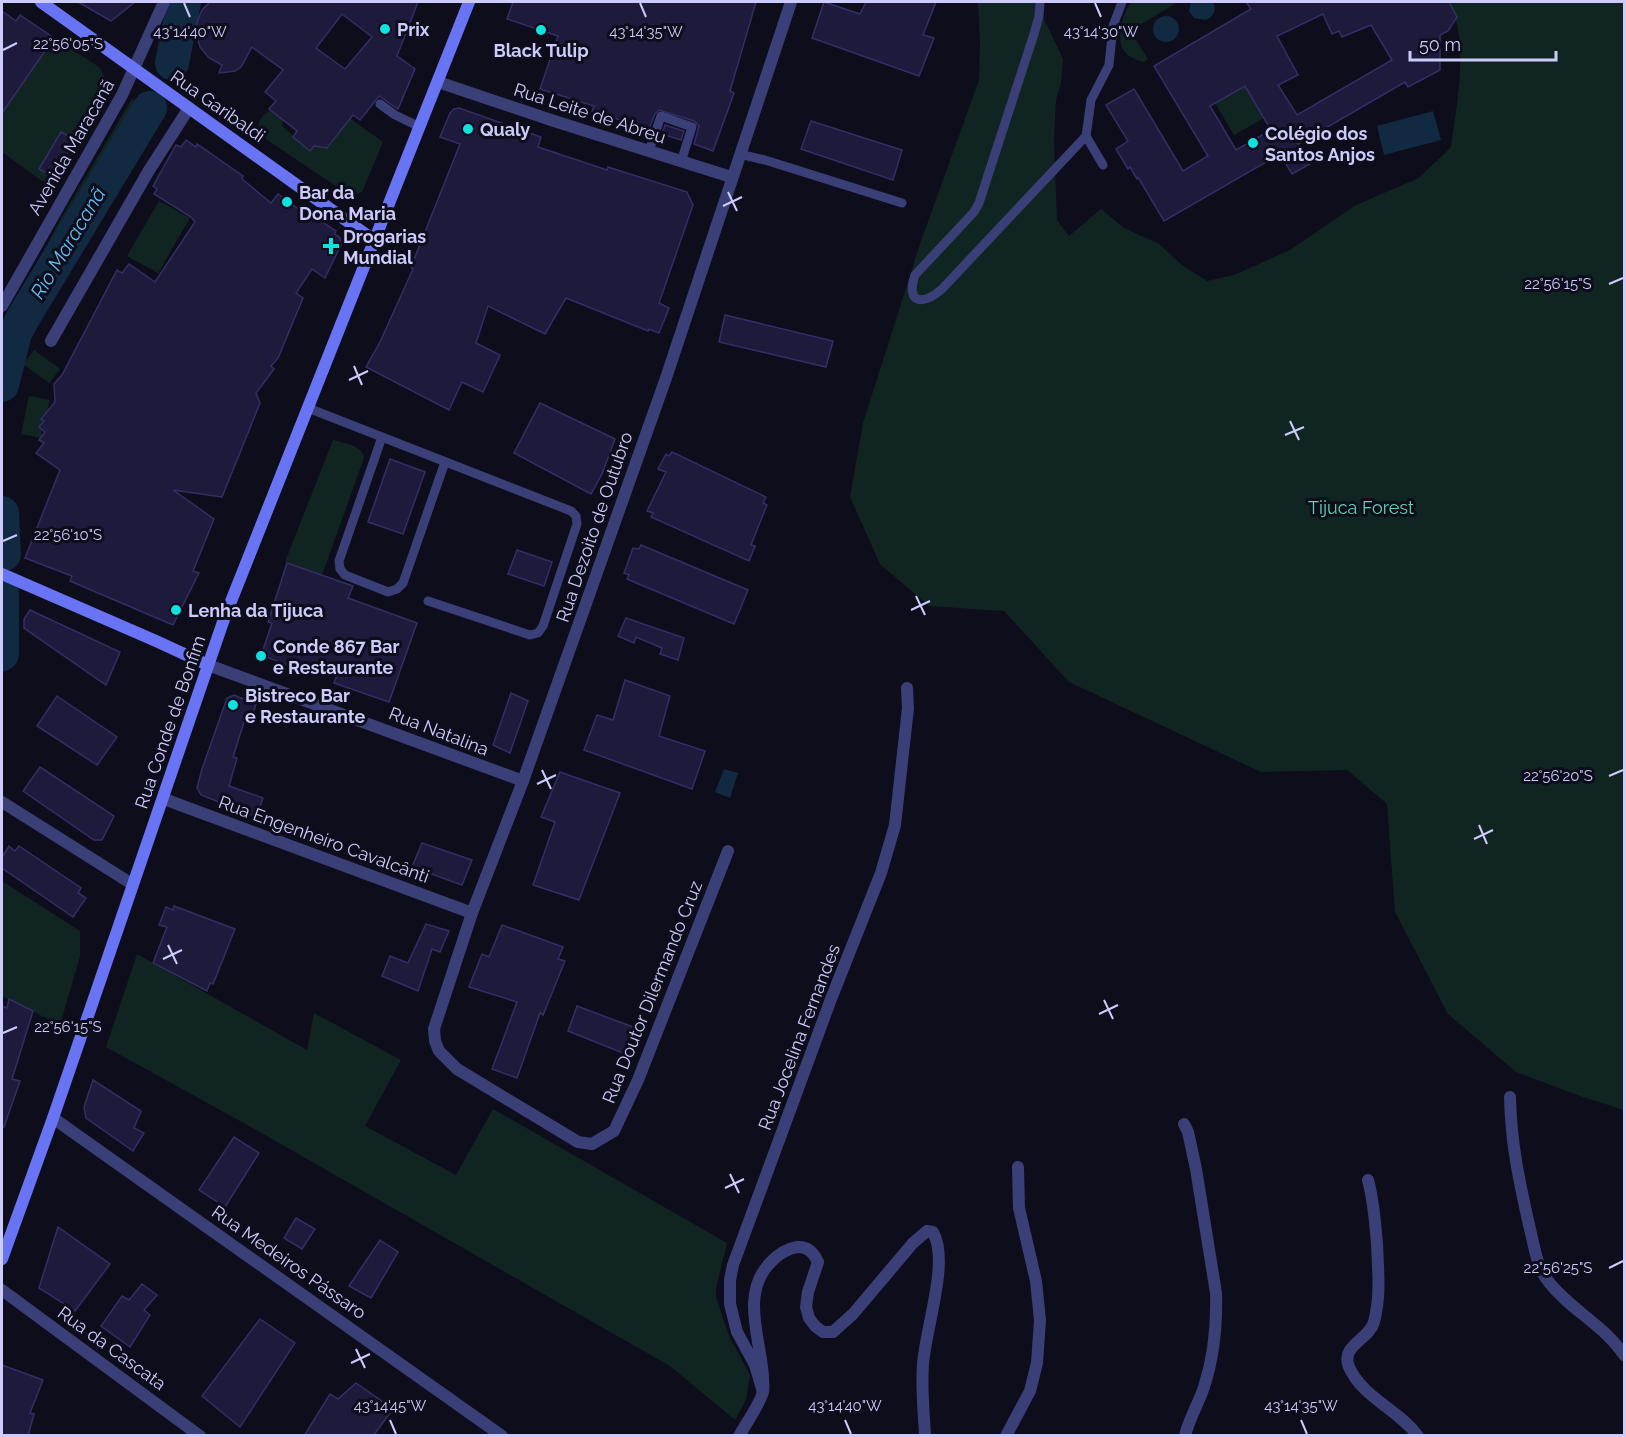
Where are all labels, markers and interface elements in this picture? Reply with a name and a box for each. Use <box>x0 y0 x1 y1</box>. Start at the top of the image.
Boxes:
place label: Prix <box>397 19 430 40</box>
marker: Prix <box>378 22 392 36</box>
text: 43°14'40"W <box>153 23 227 41</box>
marker: Black Tulip <box>534 23 548 37</box>
text: 43°14'35"W <box>609 23 683 41</box>
text: 43°14'30"W <box>1064 23 1139 41</box>
scale bar <box>1410 24 1556 62</box>
text: 50 m <box>1419 34 1461 55</box>
text: 22°56'05"S <box>33 35 103 53</box>
place label: Black Tulip <box>493 40 589 61</box>
street label: Rua Garibaldi <box>167 66 269 146</box>
street label: Avenida Maracanã <box>24 75 118 219</box>
street label: Rua Leite de Abreu <box>511 78 669 148</box>
place label: Qualy <box>480 119 530 140</box>
marker: Qualy <box>461 122 475 136</box>
place label: Colégio dos Santos Anjos <box>1265 123 1375 165</box>
marker: Colégio dos Santos Anjos <box>1246 136 1260 150</box>
place label: Bar da Dona Maria <box>299 182 396 224</box>
water label: Rio Maracanã <box>25 183 111 303</box>
marker: Bar da Dona Maria <box>280 195 294 209</box>
place label: Drogarias Mundial <box>343 226 426 268</box>
marker: Drogarias Mundial <box>324 239 338 253</box>
text: 22°56'15"S <box>1524 275 1592 293</box>
street label: Rua Dezoito de Outubro <box>552 429 637 625</box>
park label: Tijuca Forest <box>1308 497 1414 518</box>
text: 22°56'10"S <box>34 526 102 544</box>
place label: Lenha da Tijuca <box>188 600 323 621</box>
marker: Lenha da Tijuca <box>169 603 183 617</box>
street label: Rua Conde de Bonfim <box>130 633 210 811</box>
place label: Conde 867 Bar e Restaurante <box>273 636 400 678</box>
marker: Conde 867 Bar e Restaurante <box>254 649 268 663</box>
place label: Bistreco Bar e Restaurante <box>245 685 366 727</box>
marker: Bistreco Bar e Restaurante <box>226 698 240 712</box>
street label: Rua Natalina <box>386 702 492 760</box>
text: 22°56'20"S <box>1523 767 1593 785</box>
street label: Rua Engenheiro Cavalcânti <box>216 791 432 887</box>
street label: Rua Doutor Dilermando Cruz <box>598 878 706 1106</box>
street label: Rua Jocelina Fernandes <box>754 941 844 1133</box>
text: 22°56'15"S <box>34 1018 102 1036</box>
street label: Rua Medeiros Pássaro <box>208 1201 370 1323</box>
text: 22°56'25"S <box>1524 1259 1592 1277</box>
street label: Rua da Cascata <box>54 1302 170 1394</box>
text: 43°14'45"W <box>354 1397 427 1415</box>
text: 43°14'40"W <box>808 1397 882 1415</box>
text: 43°14'35"W <box>1264 1397 1338 1415</box>

